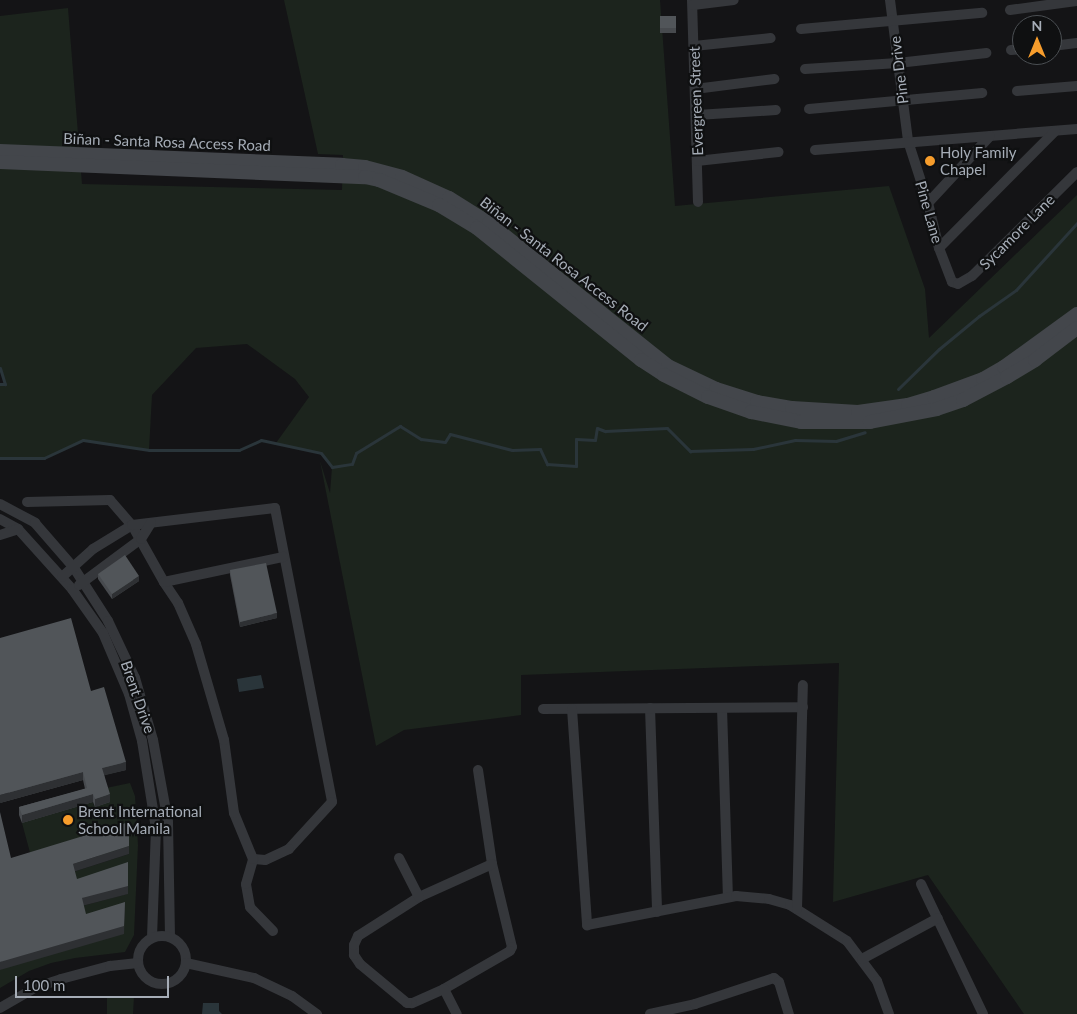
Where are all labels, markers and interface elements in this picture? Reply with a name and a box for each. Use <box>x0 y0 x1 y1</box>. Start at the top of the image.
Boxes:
north arrow <box>1012 15 1062 65</box>
text: N <box>1032 17 1042 34</box>
street label: Pine Drive <box>886 35 912 105</box>
street label: Evergreen Street <box>685 46 707 156</box>
street label: Biñan - Santa Rosa Access Road <box>63 129 271 155</box>
place label: Holy Family Chapel <box>940 143 1017 178</box>
marker: Holy Family Chapel <box>924 155 936 167</box>
street label: Pine Lane <box>912 179 946 245</box>
street label: Sycamore Lane <box>976 191 1058 273</box>
street label: Biñan - Santa Rosa Access Road <box>476 193 652 335</box>
street label: Brent Drive <box>117 658 159 736</box>
place label: Brent International School Manila <box>78 802 202 837</box>
marker: Brent International School Manila <box>62 814 74 826</box>
scale bar <box>18 966 171 998</box>
text: 100 m <box>23 976 65 994</box>

